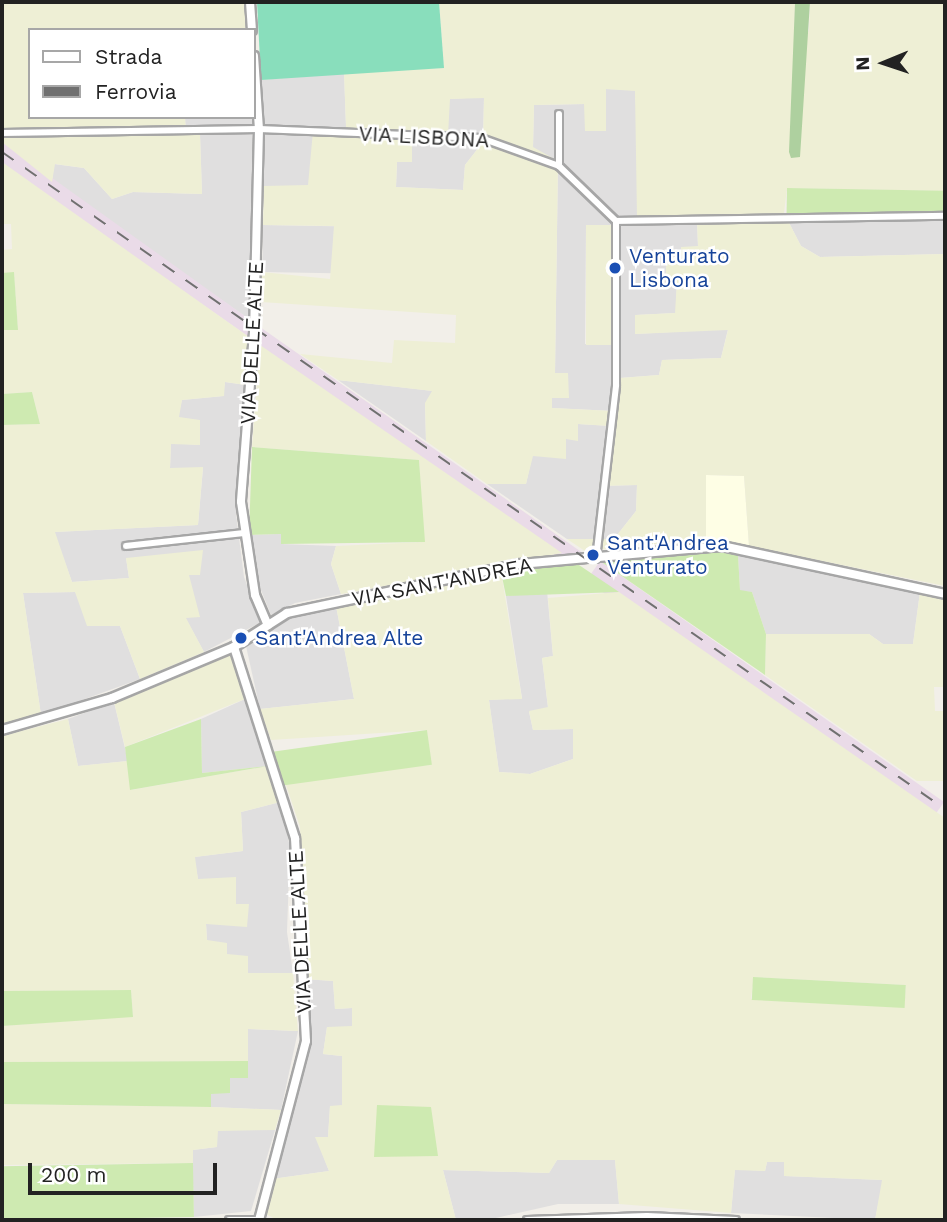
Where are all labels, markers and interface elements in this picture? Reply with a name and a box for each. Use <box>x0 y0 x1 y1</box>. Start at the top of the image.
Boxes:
legend <box>28 28 256 119</box>
north arrow <box>849 28 919 98</box>
text: Strada <box>95 44 162 69</box>
text: N <box>851 56 874 71</box>
text: Ferrovia <box>95 79 177 104</box>
street label: VIA LISBONA <box>358 121 490 153</box>
place label: Venturato Lisbona <box>629 243 730 293</box>
street label: VIA DELLE ALTE <box>235 260 269 426</box>
marker: Venturato Lisbona <box>607 260 623 276</box>
place label: Sant'Andrea Venturato <box>607 530 729 580</box>
marker: Sant'Andrea Venturato <box>585 547 601 563</box>
street label: VIA SANT'ANDREA <box>349 552 535 612</box>
place label: Sant'Andrea Alte <box>255 625 425 651</box>
marker: Sant'Andrea Alte <box>233 630 249 646</box>
street label: VIA DELLE ALTE <box>283 849 317 1015</box>
scale bar <box>32 1148 220 1192</box>
text: 200 m <box>41 1162 107 1187</box>

